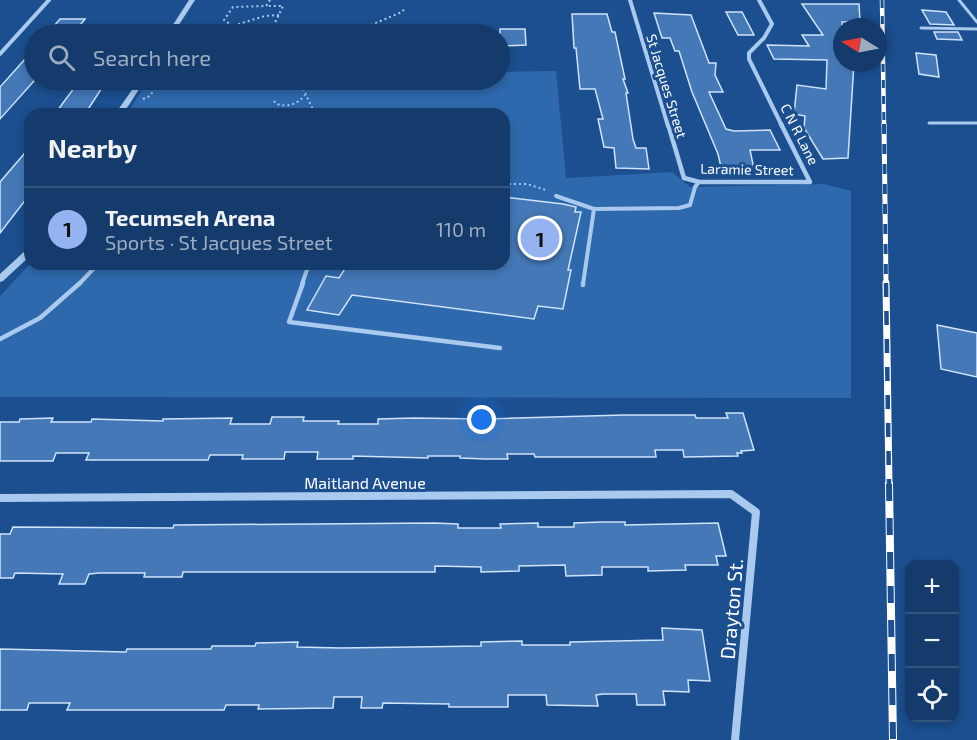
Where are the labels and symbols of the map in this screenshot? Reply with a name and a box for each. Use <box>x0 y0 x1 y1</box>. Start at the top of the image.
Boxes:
north arrow <box>833 18 887 72</box>
street label: St Jacques Street <box>643 32 691 140</box>
street label: C N R Lane <box>777 101 823 167</box>
street label: Laramie Street <box>700 160 794 178</box>
pin: 1 <box>520 216 560 260</box>
your location <box>467 405 496 434</box>
street label: Maitland Avenue <box>304 473 426 492</box>
street label: Drayton St. <box>715 558 747 660</box>

